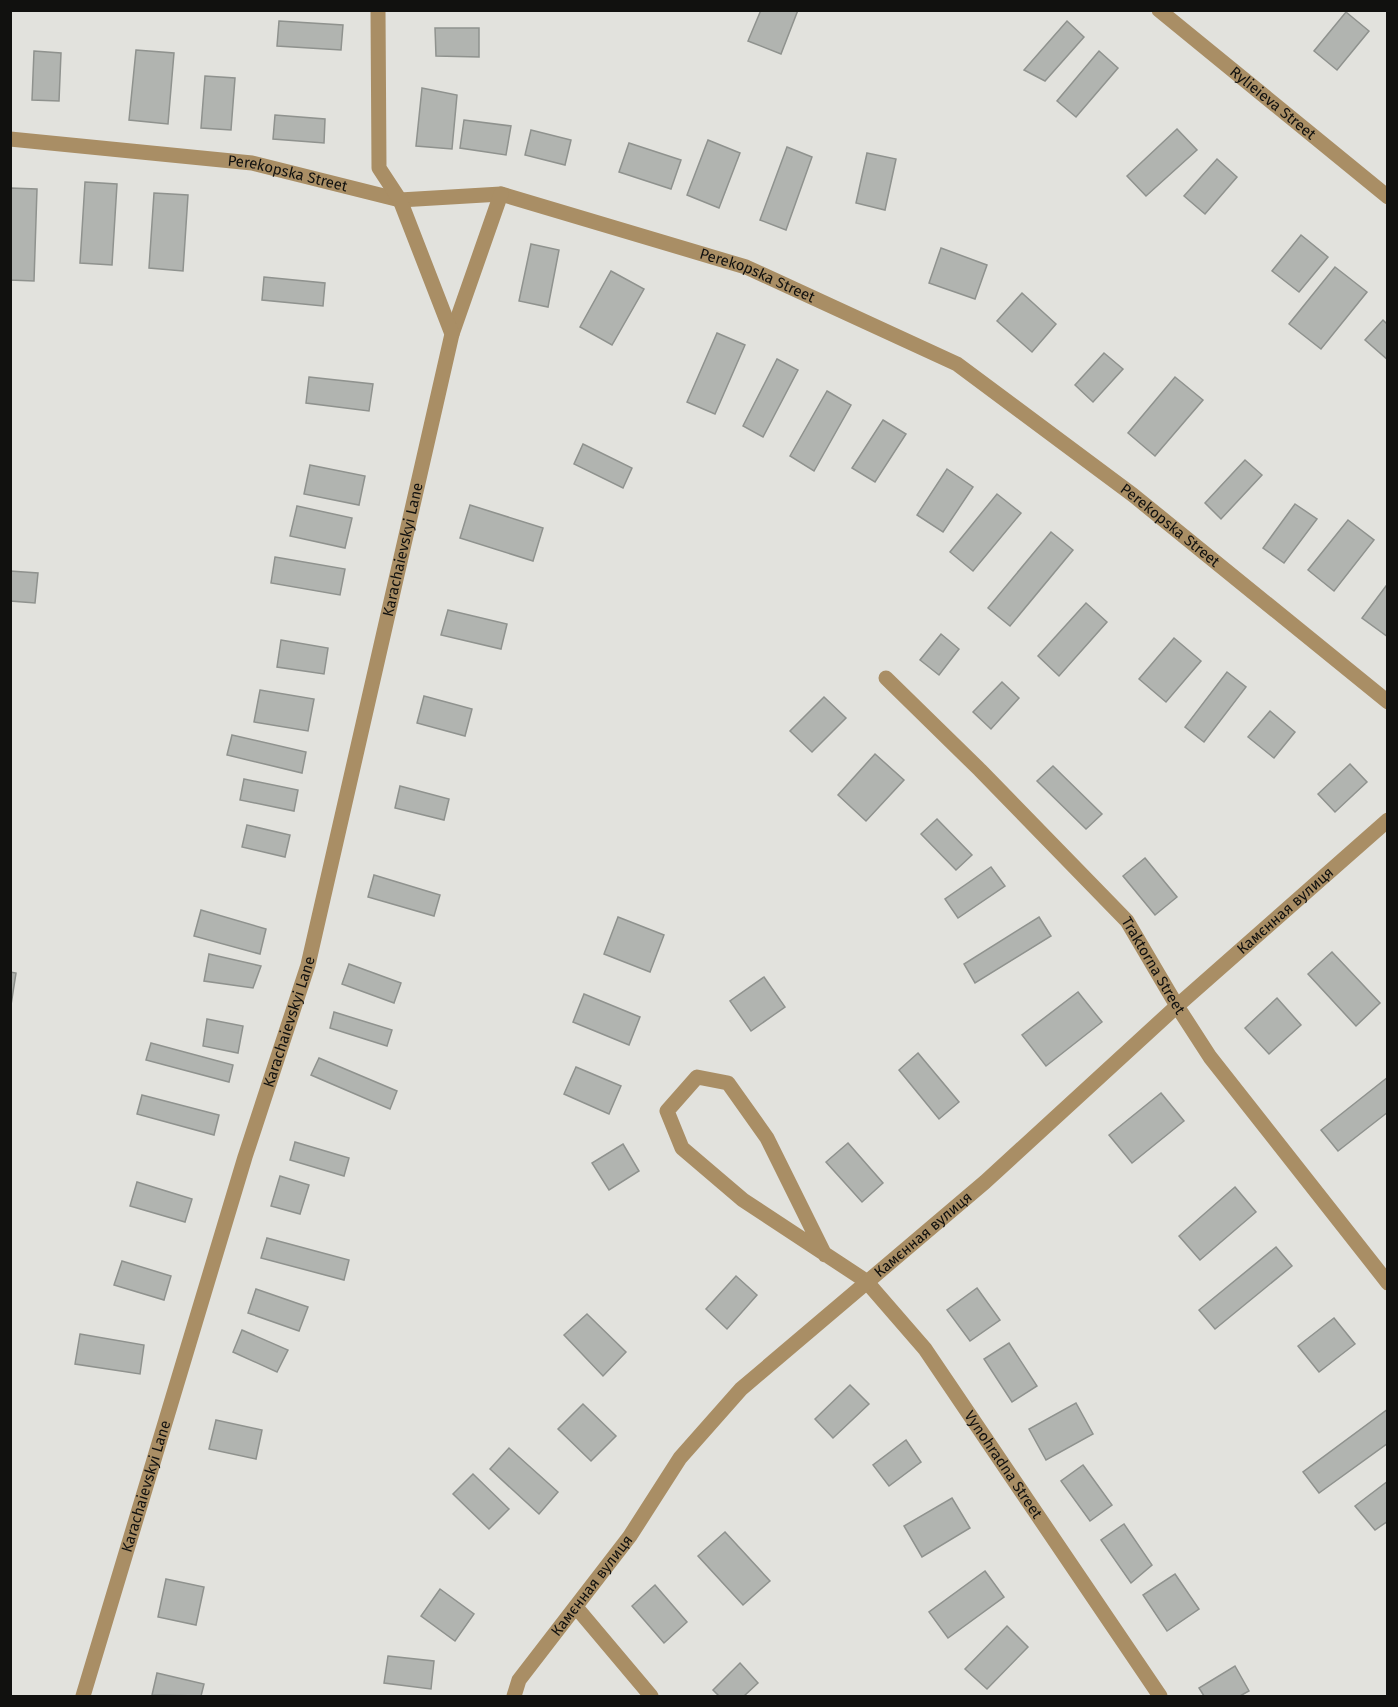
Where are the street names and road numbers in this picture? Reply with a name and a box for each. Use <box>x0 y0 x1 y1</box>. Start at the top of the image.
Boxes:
street label: Rylieieva Street <box>1226 63 1320 144</box>
street label: Perekopska Street <box>227 152 350 196</box>
street label: Perekopska Street <box>698 245 818 307</box>
street label: Perekopska Street <box>1117 480 1224 571</box>
street label: Karachaievskyi Lane <box>379 481 427 618</box>
street label: Камєнная вулиця <box>1233 863 1337 958</box>
street label: Traktorna Street <box>1118 914 1189 1018</box>
street label: Karachaievskyi Lane <box>259 955 319 1090</box>
street label: Камєнная вулиця <box>870 1188 976 1281</box>
street label: Vynohradna Street <box>961 1407 1046 1522</box>
street label: Karachaievskyi Lane <box>118 1418 174 1554</box>
street label: Камєнная вулиця <box>547 1532 636 1640</box>

